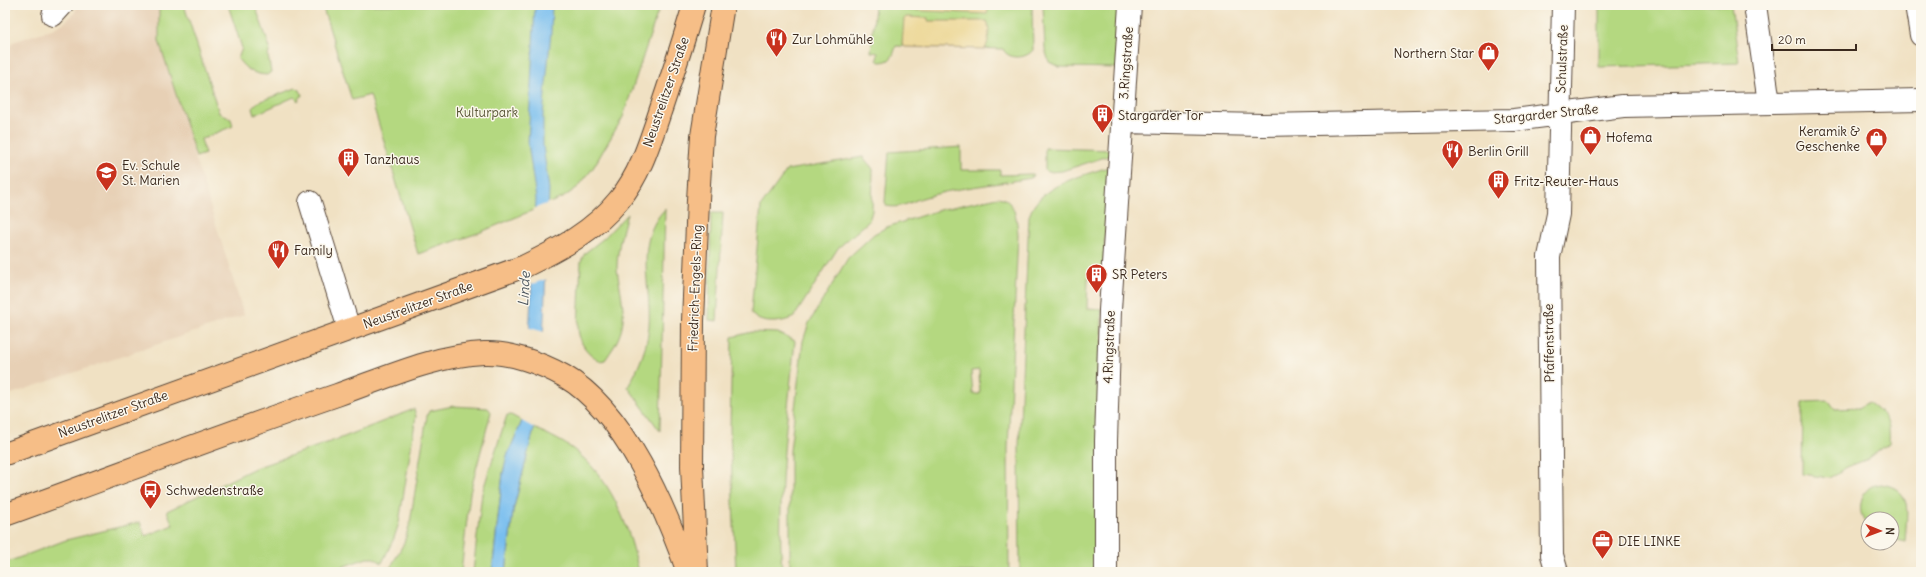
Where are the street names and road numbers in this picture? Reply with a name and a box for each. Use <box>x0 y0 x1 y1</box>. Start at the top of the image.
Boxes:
street label: Schulstraße <box>1552 24 1572 94</box>
street label: 3.Ringstraße <box>1115 26 1137 100</box>
street label: Neustrelitzer Straße <box>639 35 693 149</box>
street label: Stargarder Straße <box>1493 100 1599 128</box>
street label: Friedrich-Engels-Ring <box>684 224 706 352</box>
street label: Neustrelitzer Straße <box>361 277 475 333</box>
street label: Pfaffenstraße <box>1540 303 1558 383</box>
street label: 4.Ringstraße <box>1099 310 1119 384</box>
street label: Neustrelitzer Straße <box>56 386 170 442</box>

